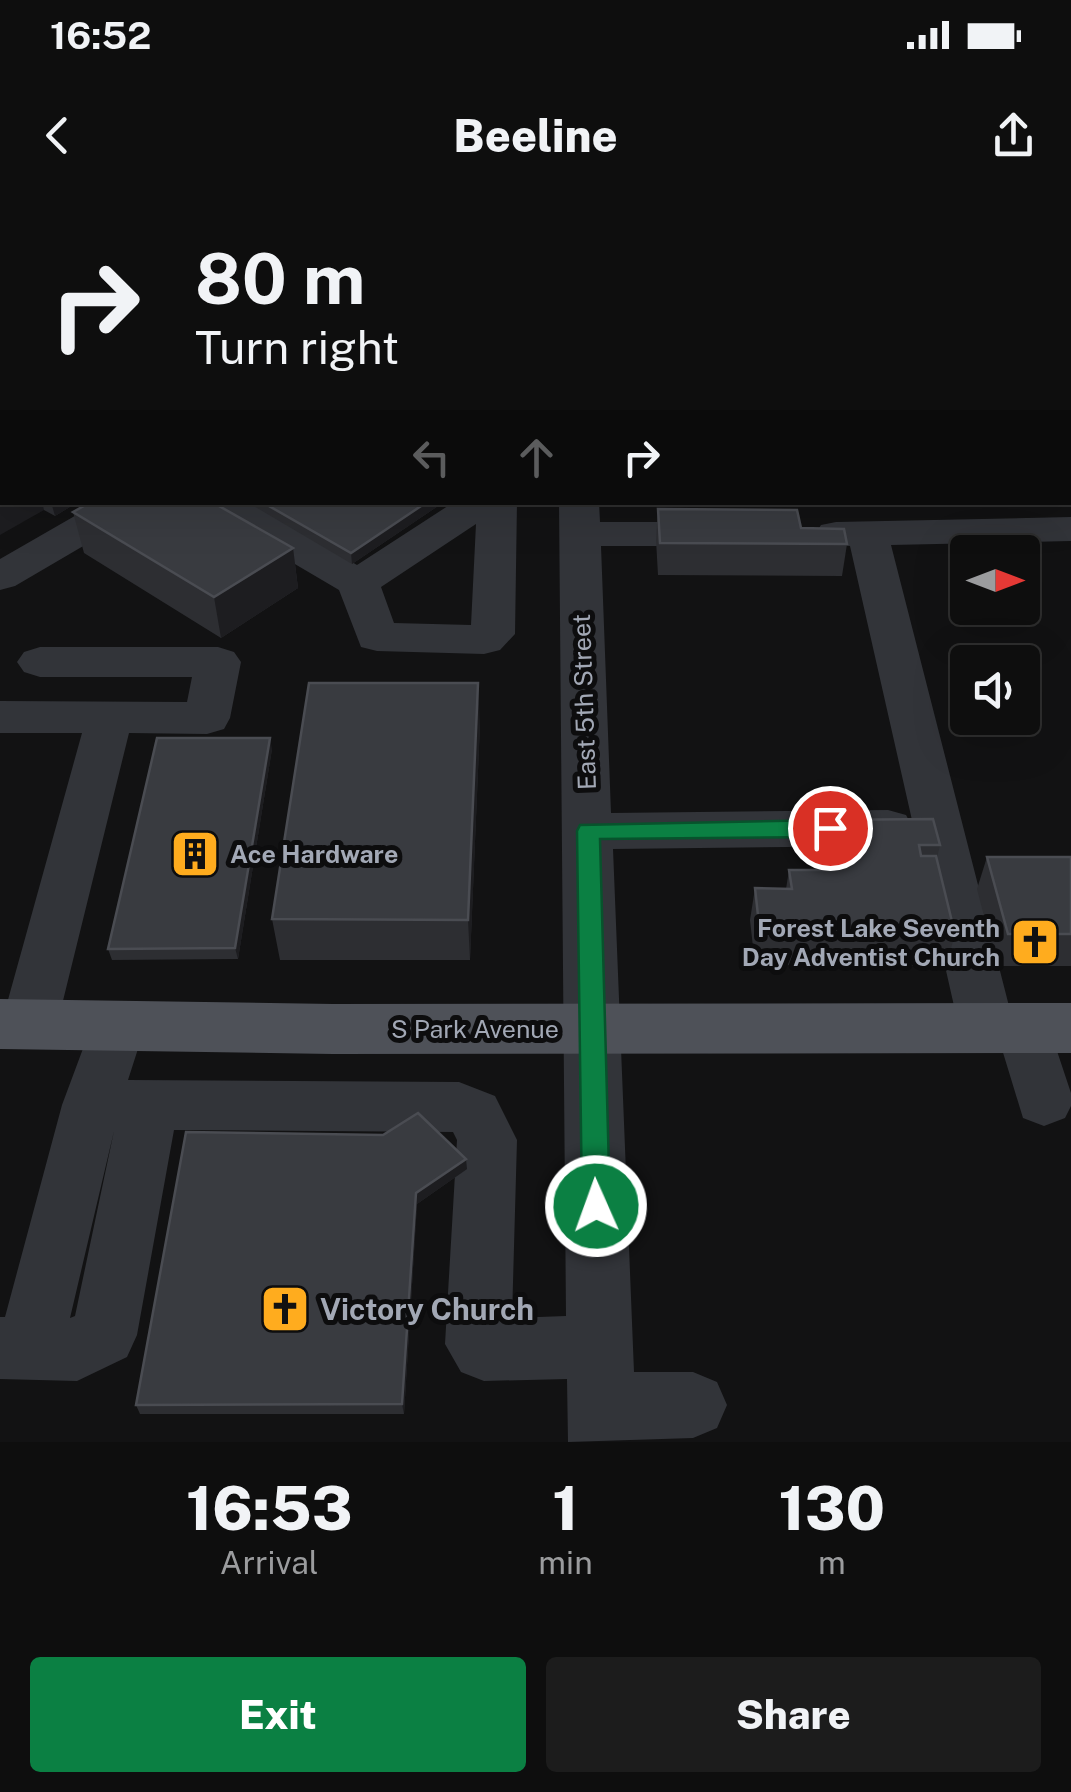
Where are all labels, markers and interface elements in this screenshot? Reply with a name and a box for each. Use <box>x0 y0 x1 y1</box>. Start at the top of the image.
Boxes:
text: 16:52 <box>50 13 151 58</box>
icon: back <box>30 108 85 163</box>
icon: share <box>986 108 1041 163</box>
text: Beeline <box>453 109 618 162</box>
text: 80 m <box>195 237 365 320</box>
icon: right <box>30 240 160 370</box>
text: Turn right <box>195 321 399 374</box>
icon: left <box>404 430 459 485</box>
icon: ahead <box>509 430 564 485</box>
icon: right <box>614 430 669 485</box>
north arrow <box>950 535 1040 625</box>
map controls <box>950 535 1040 735</box>
street label: East 5th Street <box>566 613 602 791</box>
button: sound <box>950 645 1040 735</box>
pin <box>788 786 873 871</box>
icon: arrive <box>803 801 858 856</box>
building icon: Ace Hardware <box>169 828 221 880</box>
place label: Ace Hardware <box>230 839 398 869</box>
place label: Forest Lake Seventh Day Adventist Church <box>742 913 1000 972</box>
church icon: Forest Lake Seventh Day Adventist Church <box>1009 916 1061 968</box>
street label: S Park Avenue <box>391 1014 559 1044</box>
position arrow <box>544 1154 648 1258</box>
church icon: Victory Church <box>259 1283 311 1335</box>
place label: Victory Church <box>320 1291 534 1327</box>
text: 16:53 <box>186 1473 352 1544</box>
text: 1 <box>552 1473 579 1544</box>
text: 130 <box>779 1473 885 1544</box>
text: Arrival <box>220 1544 319 1581</box>
text: min <box>538 1544 593 1581</box>
text: m <box>818 1544 846 1581</box>
button: Exit <box>30 1657 526 1772</box>
button: Share <box>546 1657 1041 1772</box>

